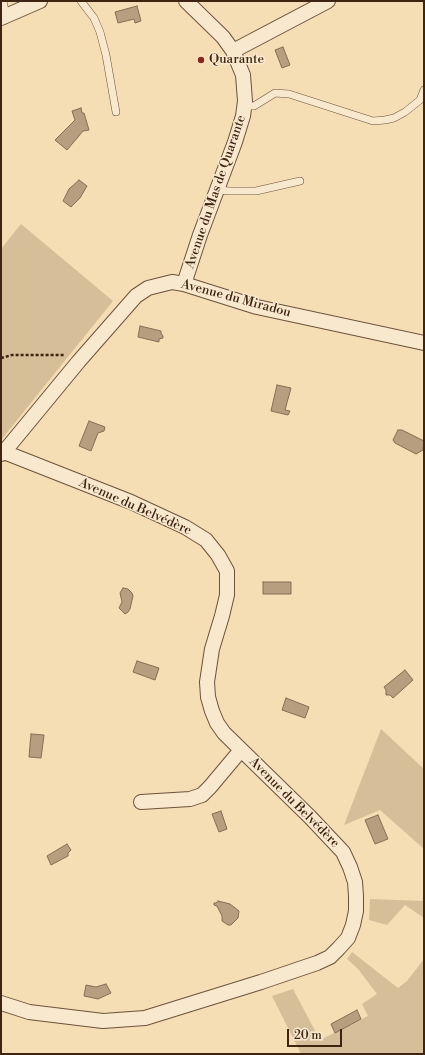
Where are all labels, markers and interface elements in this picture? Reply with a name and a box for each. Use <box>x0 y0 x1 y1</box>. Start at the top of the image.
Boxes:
place label: Quarante <box>209 52 264 68</box>
marker: Quarante <box>196 55 206 65</box>
street label: Avenue du Mas de Quarante <box>182 113 250 271</box>
street label: Avenue du Miradou <box>179 277 293 321</box>
street label: Avenue du Belvédère <box>76 475 194 539</box>
street label: Avenue du Belvédère <box>246 755 342 851</box>
scale bar <box>289 1021 344 1047</box>
text: 20 m <box>294 1028 322 1043</box>

